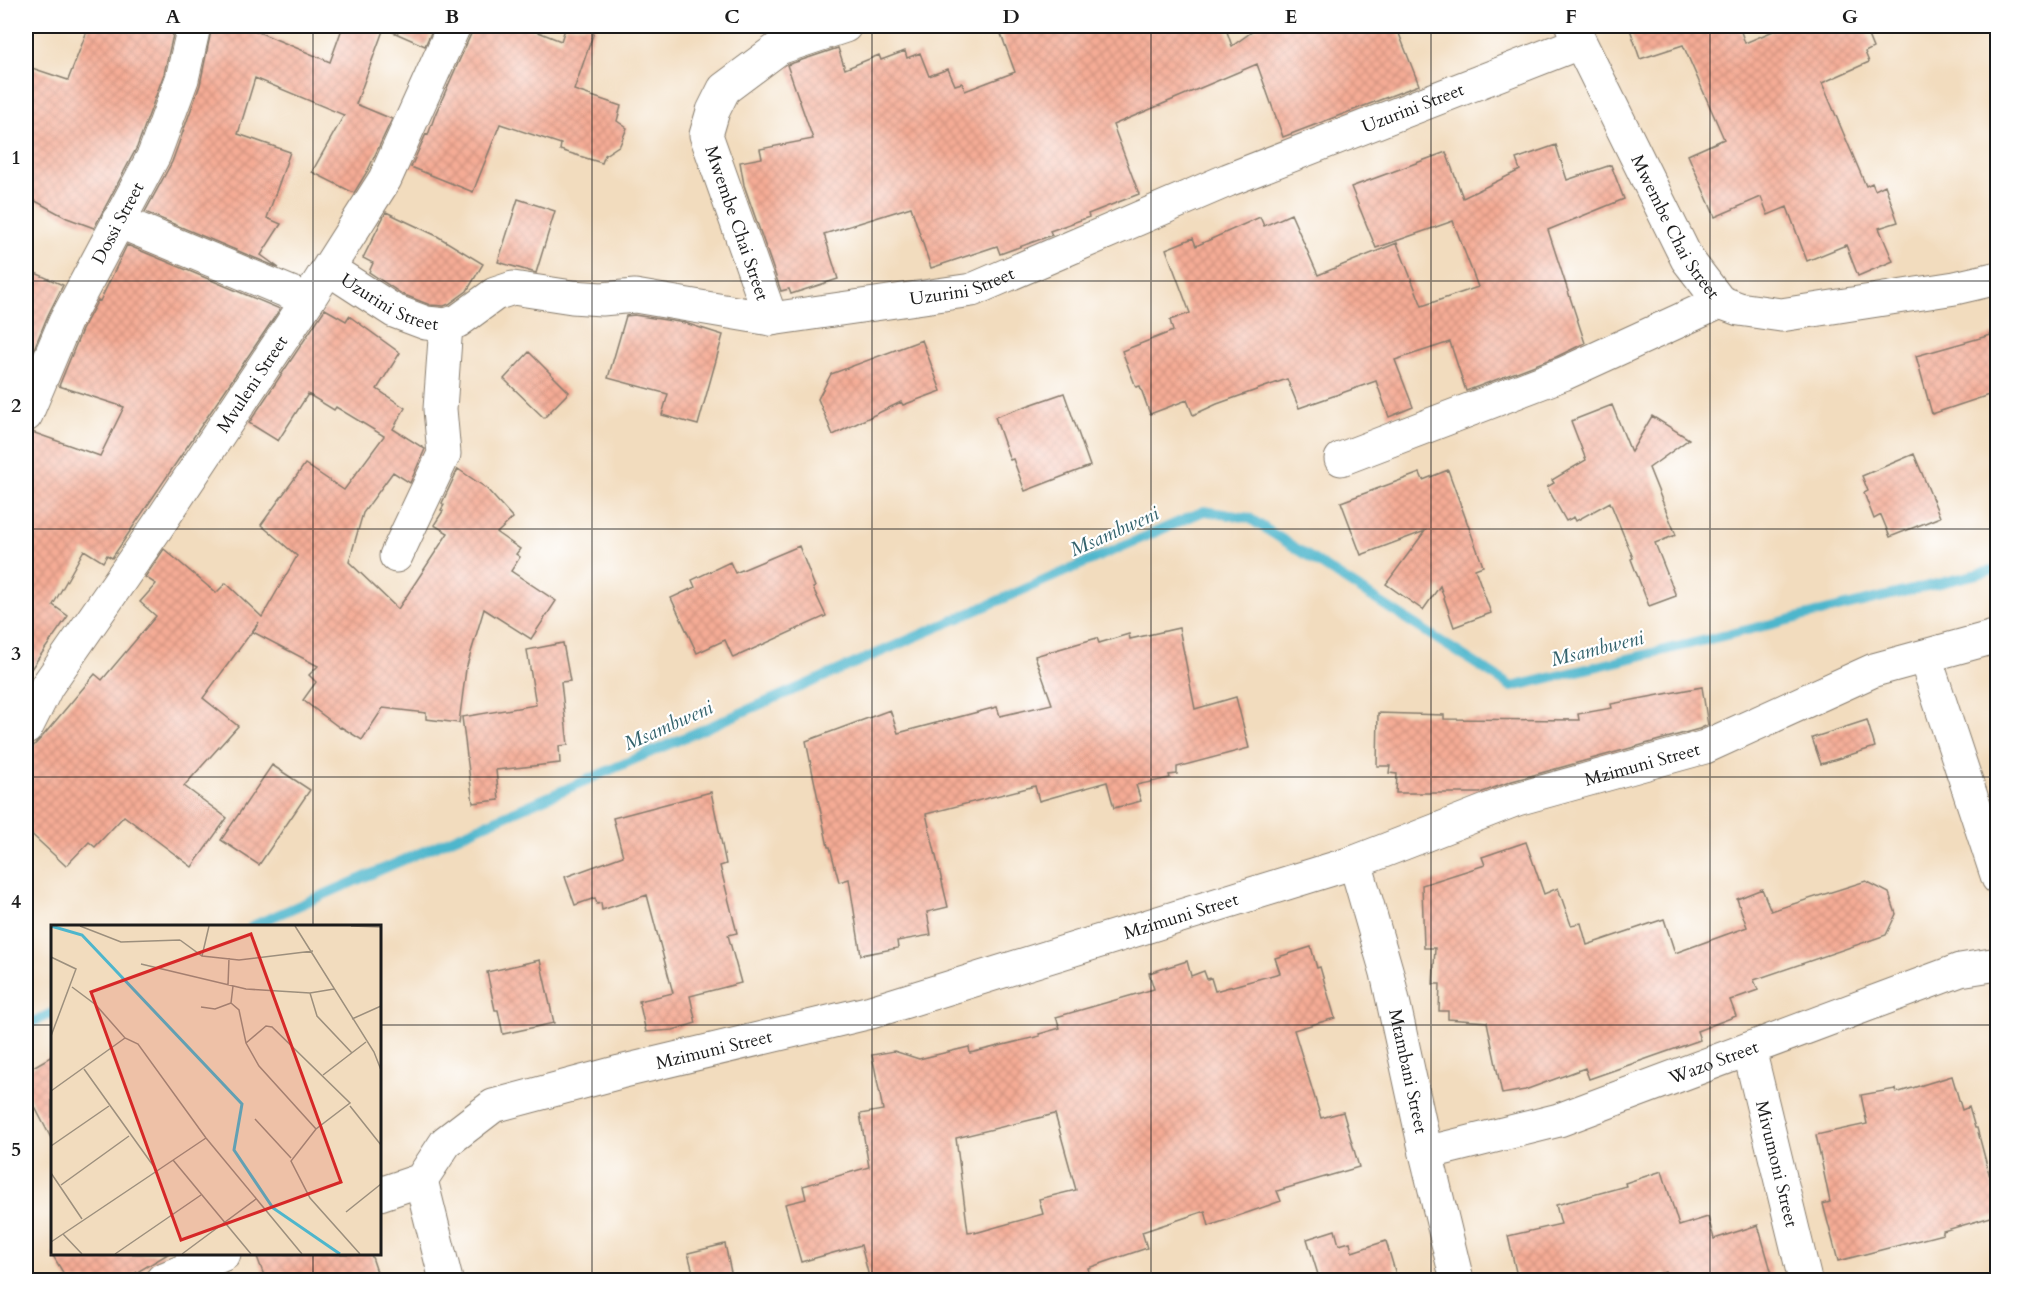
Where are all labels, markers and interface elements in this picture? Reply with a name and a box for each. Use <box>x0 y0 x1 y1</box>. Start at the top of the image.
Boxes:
text: A <box>165 3 181 30</box>
text: B <box>445 3 459 30</box>
text: C <box>724 3 740 30</box>
text: D <box>1002 3 1020 30</box>
text: E <box>1285 3 1297 30</box>
text: F <box>1565 3 1577 30</box>
text: G <box>1842 3 1858 30</box>
street label: Uzurini Street <box>1358 77 1468 140</box>
street label: Mwembe Chai Street <box>698 142 775 304</box>
text: 1 <box>11 144 21 171</box>
street label: Mwembe Chai Street <box>1624 151 1725 305</box>
street label: Dossi Street <box>86 178 150 269</box>
street label: Uzurini Street <box>908 261 1019 312</box>
street label: Uzurini Street <box>335 268 440 337</box>
street label: Mvuleni Street <box>211 330 294 438</box>
text: 2 <box>11 392 21 419</box>
water label: Msambweni <box>1065 500 1163 563</box>
water label: Msambweni <box>1548 624 1647 673</box>
text: 3 <box>11 640 21 667</box>
water label: Msambweni <box>619 694 717 757</box>
street label: Mzimuni Street <box>1582 737 1703 793</box>
street label: Mzimuni Street <box>1121 887 1242 946</box>
text: 4 <box>11 888 21 915</box>
inset map <box>51 925 381 1255</box>
street label: Mtambani Street <box>1382 1007 1433 1136</box>
street label: Mzimuni Street <box>653 1024 775 1076</box>
street label: Wazo Street <box>1665 1034 1762 1091</box>
street label: Mivumoni Street <box>1749 1098 1804 1230</box>
text: 5 <box>11 1136 21 1163</box>

